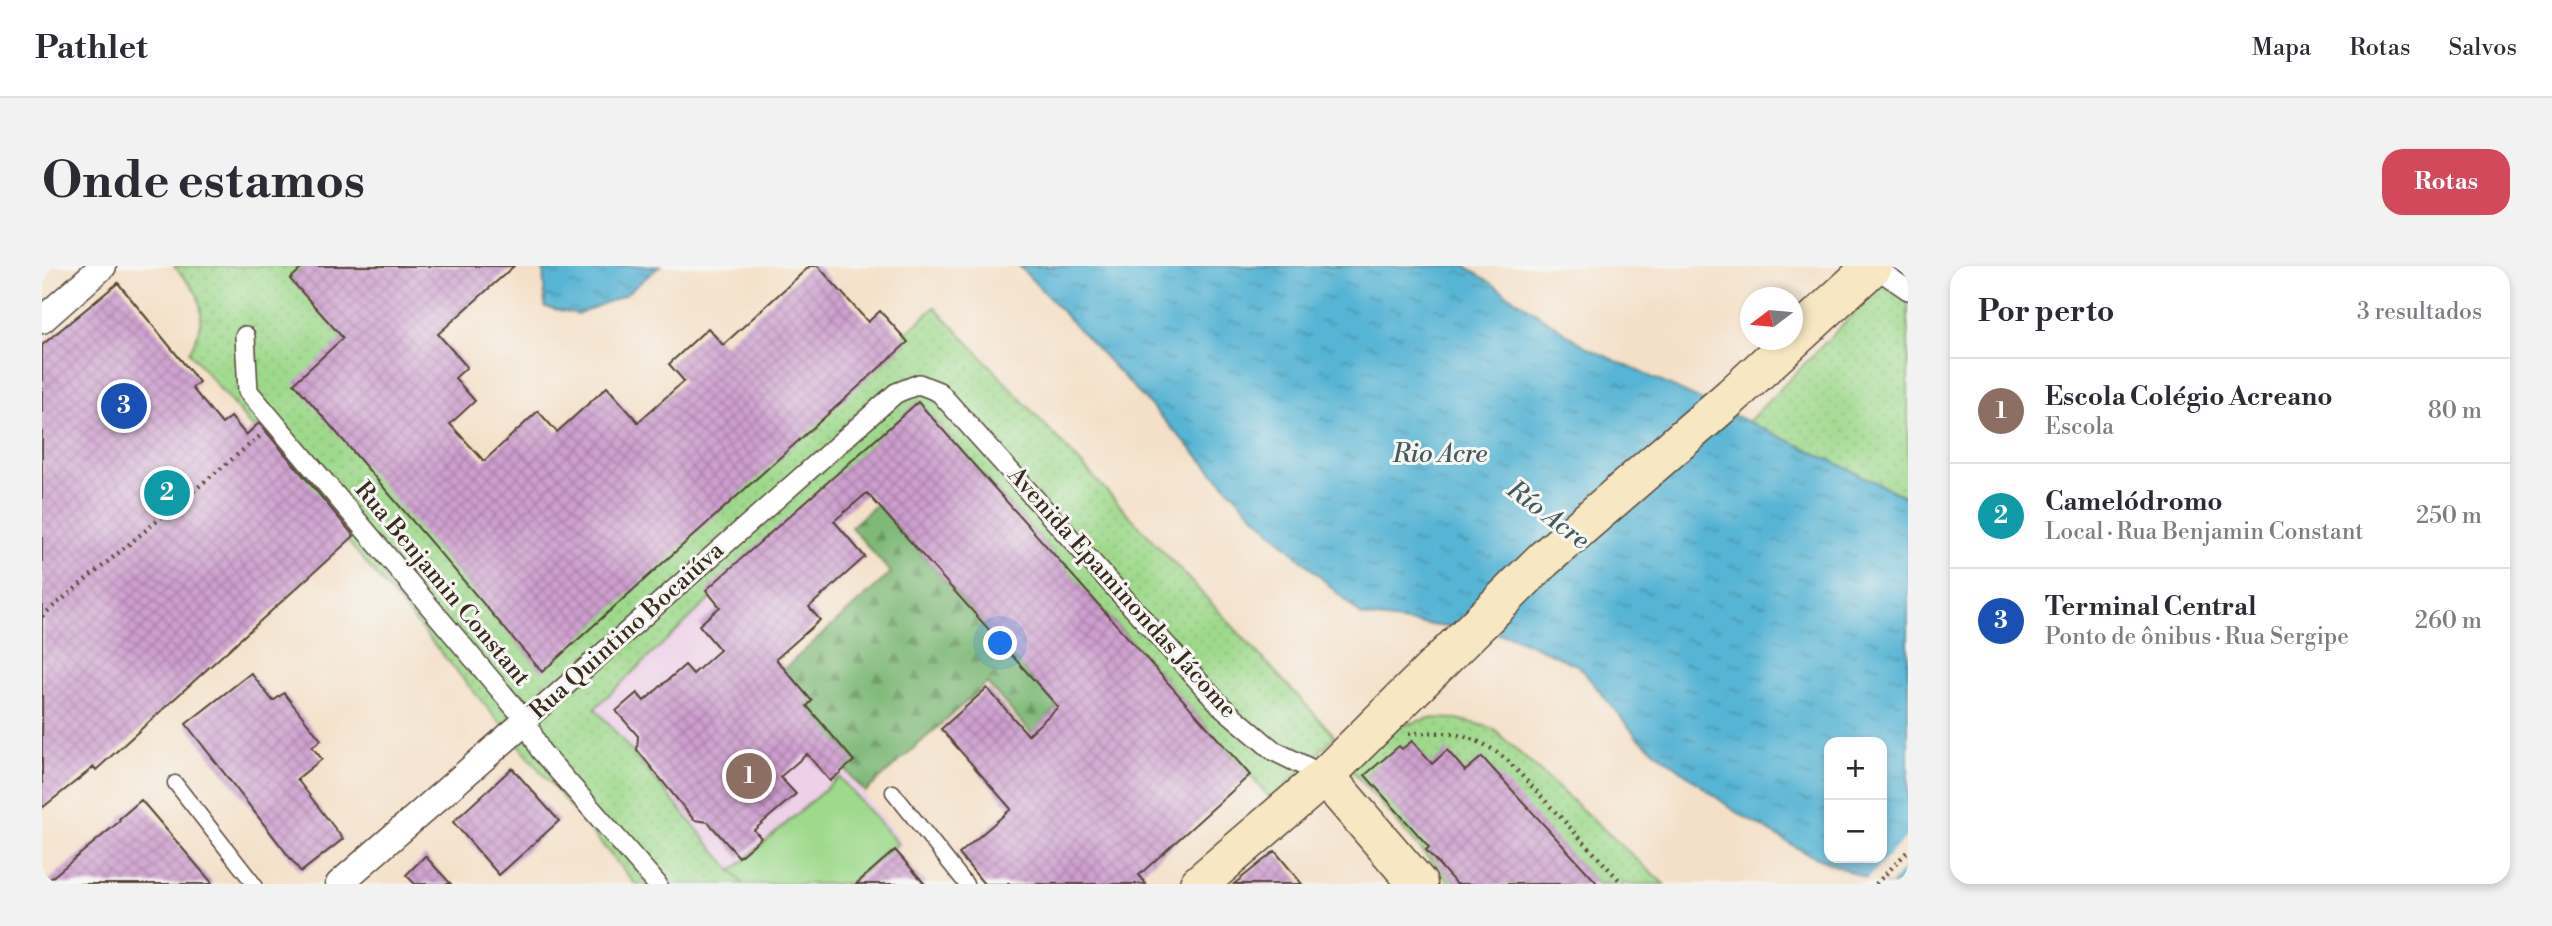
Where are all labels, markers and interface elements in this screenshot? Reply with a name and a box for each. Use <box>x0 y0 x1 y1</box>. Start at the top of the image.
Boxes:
text: Pathlet <box>35 28 148 69</box>
text: Mapa <box>2252 33 2311 63</box>
text: Rotas <box>2349 33 2410 63</box>
text: Salvos <box>2448 33 2517 63</box>
button: Rotas <box>2382 149 2510 215</box>
text: Onde estamos <box>42 152 365 213</box>
north arrow <box>1740 287 1803 350</box>
text: Por perto <box>1978 293 2114 331</box>
text: 3 resultados <box>2357 298 2482 326</box>
pin: 3 <box>101 380 147 432</box>
text: Escola Colégio Acreano <box>2045 381 2333 413</box>
text: 1 <box>1995 397 2007 425</box>
text: 80 m <box>2428 397 2482 425</box>
text: Escola <box>2045 413 2114 441</box>
water label: Rio Acre <box>1392 438 1487 470</box>
street label: Avenida Epaminondas Jácome <box>1000 460 1243 725</box>
pin: 2 <box>144 467 190 519</box>
water label: Río Acre <box>1500 473 1595 556</box>
street label: Rua Benjamin Constant <box>348 476 537 693</box>
text: Camelódromo <box>2045 486 2223 518</box>
text: 2 <box>1994 502 2008 530</box>
text: 250 m <box>2416 502 2482 530</box>
text: Local · Rua Benjamin Constant <box>2045 518 2363 546</box>
street label: Rua Quintino Bocaiúva <box>524 535 731 726</box>
text: Terminal Central <box>2045 591 2257 623</box>
text: 3 <box>1994 607 2008 635</box>
text: 260 m <box>2415 607 2482 635</box>
text: Ponto de ônibus · Rua Sergipe <box>2045 623 2349 651</box>
your location <box>983 626 1017 660</box>
map controls <box>1824 737 1887 863</box>
button: + <box>1824 737 1887 800</box>
pin: 1 <box>726 750 772 802</box>
button: − <box>1824 800 1887 863</box>

